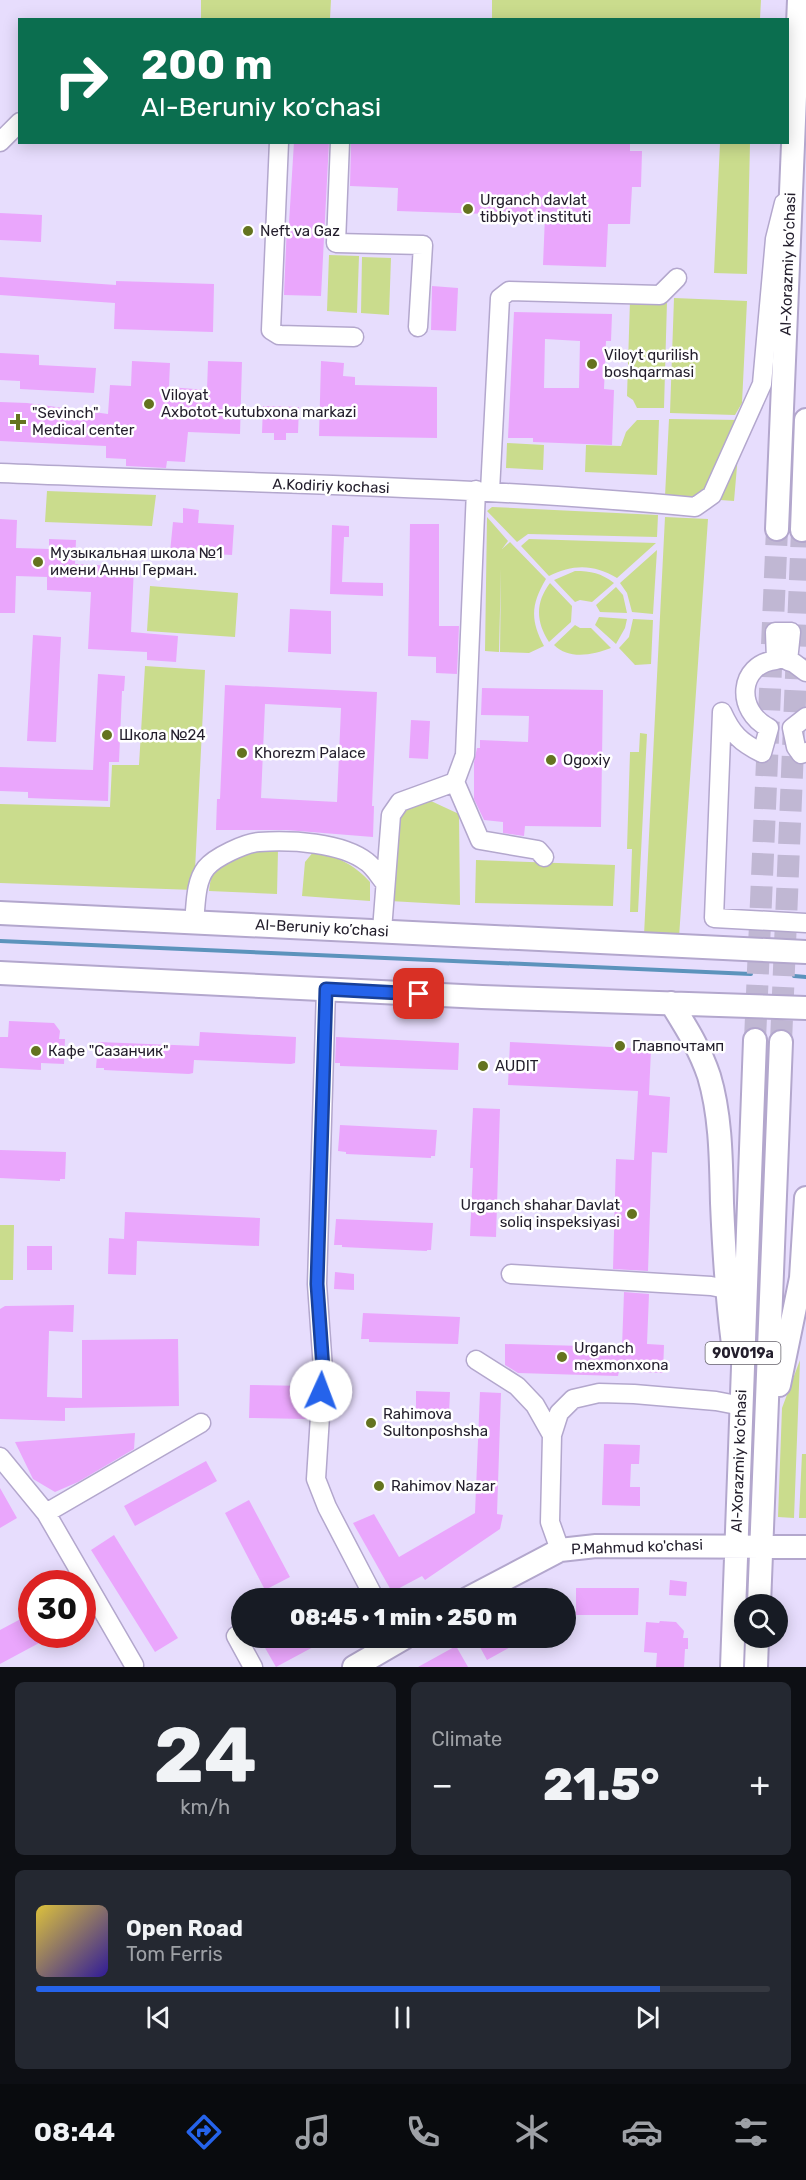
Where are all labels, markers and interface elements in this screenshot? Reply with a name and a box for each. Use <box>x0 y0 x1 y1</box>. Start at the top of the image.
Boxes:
text: 200 m <box>141 40 273 90</box>
icon: right <box>42 42 120 120</box>
text: Al-Beruniy ko’chasi <box>141 91 381 123</box>
place label: Urganch davlat tibbiyot instituti <box>480 191 591 226</box>
street label: Al-Xorazmiy ko’chasi <box>777 192 799 336</box>
marker: Urganch davlat tibbiyot instituti <box>461 202 475 216</box>
place label: Neft va Gaz <box>260 222 340 240</box>
marker: Neft va Gaz <box>241 224 255 238</box>
place label: Viloyt qurilish boshqarmasi <box>604 346 699 381</box>
marker: Viloyt qurilish boshqarmasi <box>585 357 599 371</box>
place label: Viloyat Axbotot-kutubxona markazi <box>161 386 356 421</box>
marker: Viloyat Axbotot-kutubxona markazi <box>142 397 156 411</box>
place label: "Sevinch" Medical center <box>32 404 135 439</box>
marker: "Sevinch" Medical center <box>9 413 27 431</box>
street label: A.Kodiriy kochasi <box>272 475 390 497</box>
place label: Музыкальная школа №1 имени Анны Герман. <box>50 544 223 579</box>
marker: Музыкальная школа №1 имени Анны Герман. <box>31 555 45 569</box>
place label: Школа №24 <box>119 726 206 744</box>
marker: Школа №24 <box>100 728 114 742</box>
place label: Khorezm Palace <box>254 744 366 762</box>
marker: Khorezm Palace <box>235 746 249 760</box>
place label: Ogoxiy <box>563 751 611 769</box>
marker: Ogoxiy <box>544 753 558 767</box>
street label: Al-Beruniy ko’chasi <box>255 916 389 940</box>
pin <box>393 968 444 1019</box>
icon: arrive <box>402 977 435 1010</box>
place label: Главпочтамп <box>632 1037 724 1055</box>
marker: Главпочтамп <box>613 1039 627 1053</box>
place label: Кафе "Сазанчик" <box>48 1042 169 1060</box>
marker: Кафе "Сазанчик" <box>29 1044 43 1058</box>
place label: AUDIT <box>495 1057 539 1075</box>
marker: AUDIT <box>476 1059 490 1073</box>
place label: Urganch shahar Davlat soliq inspeksiyasi <box>461 1196 620 1231</box>
marker: Urganch shahar Davlat soliq inspeksiyasi <box>625 1207 639 1221</box>
place label: Urganch mexmonxona <box>574 1339 669 1374</box>
road number: 90V019a <box>706 1342 780 1364</box>
marker: Urganch mexmonxona <box>555 1350 569 1364</box>
position arrow <box>289 1359 353 1423</box>
street label: Al-Xorazmiy ko’chasi <box>728 1389 750 1533</box>
place label: Rahimova Sultonposhsha <box>383 1405 488 1440</box>
marker: Rahimova Sultonposhsha <box>364 1416 378 1430</box>
place label: Rahimov Nazar <box>391 1477 496 1495</box>
marker: Rahimov Nazar <box>372 1479 386 1493</box>
street label: P.Mahmud ko'chasi <box>571 1536 703 1558</box>
speed limit sign: 30 <box>18 1570 96 1648</box>
map controls <box>734 1594 788 1648</box>
button: search <box>734 1594 788 1648</box>
text: 08:45 · 1 min · 250 m <box>290 1604 517 1631</box>
text: 24 <box>153 1709 257 1802</box>
text: Climate <box>432 1727 502 1751</box>
text: 21.5° <box>543 1758 659 1811</box>
text: − <box>432 1765 453 1804</box>
text: + <box>749 1765 770 1804</box>
text: km/h <box>180 1795 230 1819</box>
text: Open Road <box>126 1915 243 1942</box>
text: Tom Ferris <box>126 1942 223 1966</box>
icon: previous <box>142 2001 175 2034</box>
icon: pause <box>386 2001 419 2034</box>
icon: next <box>631 2001 664 2034</box>
icon: directions <box>183 2111 225 2153</box>
icon: music <box>292 2111 334 2153</box>
icon: phone <box>402 2111 444 2153</box>
icon: climate <box>511 2111 553 2153</box>
icon: car <box>621 2111 663 2153</box>
icon: filters <box>730 2111 772 2153</box>
text: 08:44 <box>34 2116 115 2148</box>

